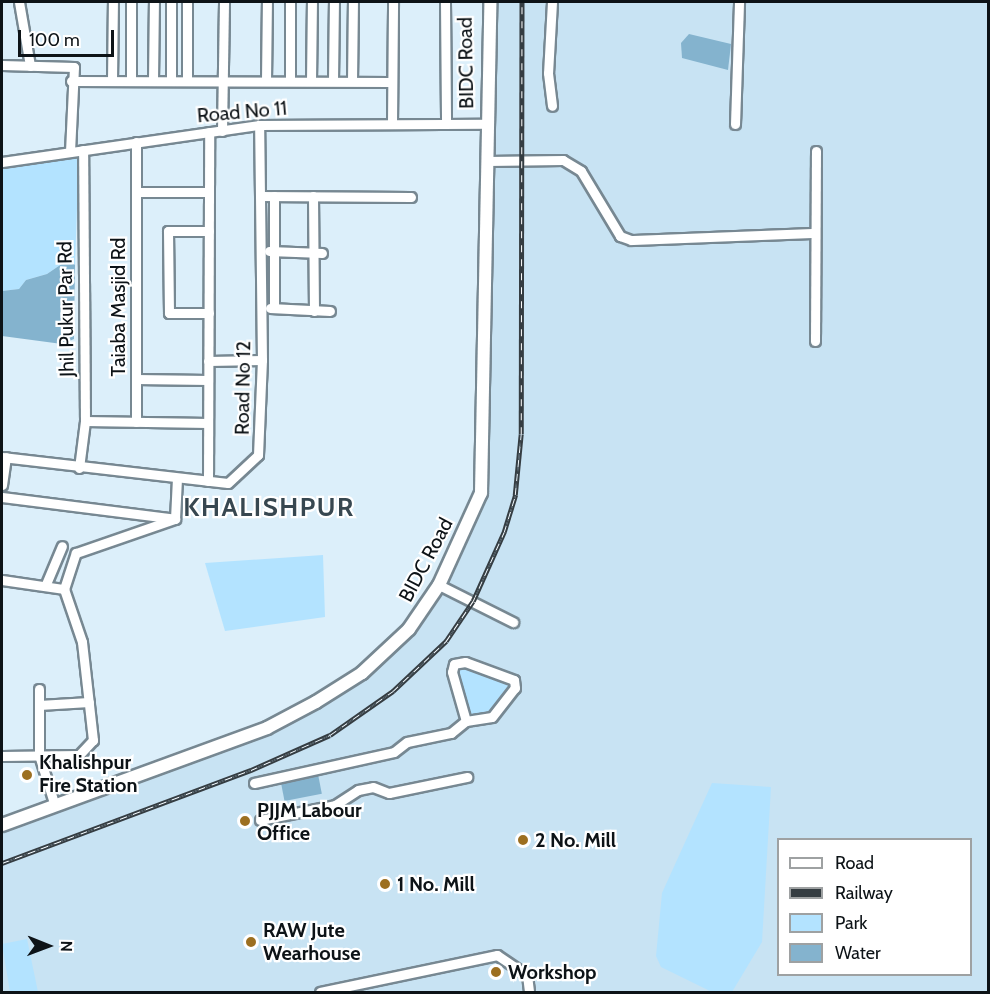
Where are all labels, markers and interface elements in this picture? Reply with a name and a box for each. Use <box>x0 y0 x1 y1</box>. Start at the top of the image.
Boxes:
street label: BIDC Road <box>453 17 479 109</box>
scale bar <box>21 18 117 56</box>
text: 100 m <box>29 29 80 51</box>
street label: Road No 11 <box>196 96 288 128</box>
street label: Taiaba Masjid Rd <box>106 238 130 376</box>
street label: Jhil Pukur Par Rd <box>53 241 79 377</box>
street label: Road No 12 <box>230 341 256 435</box>
district label: KHALISHPUR <box>183 492 355 524</box>
street label: BIDC Road <box>394 514 458 606</box>
place label: Khalishpur Fire Station <box>39 751 138 798</box>
marker: Khalishpur Fire Station <box>20 768 34 782</box>
place label: PJJM Labour Office <box>257 798 362 845</box>
marker: PJJM Labour Office <box>238 814 252 828</box>
place label: 2 No. Mill <box>535 828 616 852</box>
marker: 2 No. Mill <box>516 833 530 847</box>
legend <box>777 838 972 976</box>
text: Road <box>835 852 874 874</box>
place label: 1 No. Mill <box>397 872 475 896</box>
marker: 1 No. Mill <box>378 877 392 891</box>
text: Railway <box>835 882 893 904</box>
text: Park <box>835 912 867 934</box>
north arrow <box>18 916 78 976</box>
place label: RAW Jute Wearhouse <box>263 918 361 965</box>
marker: RAW Jute Wearhouse <box>244 935 258 949</box>
text: N <box>57 941 76 952</box>
text: Water <box>835 942 881 964</box>
place label: Workshop <box>508 960 596 984</box>
marker: Workshop <box>489 965 503 979</box>

